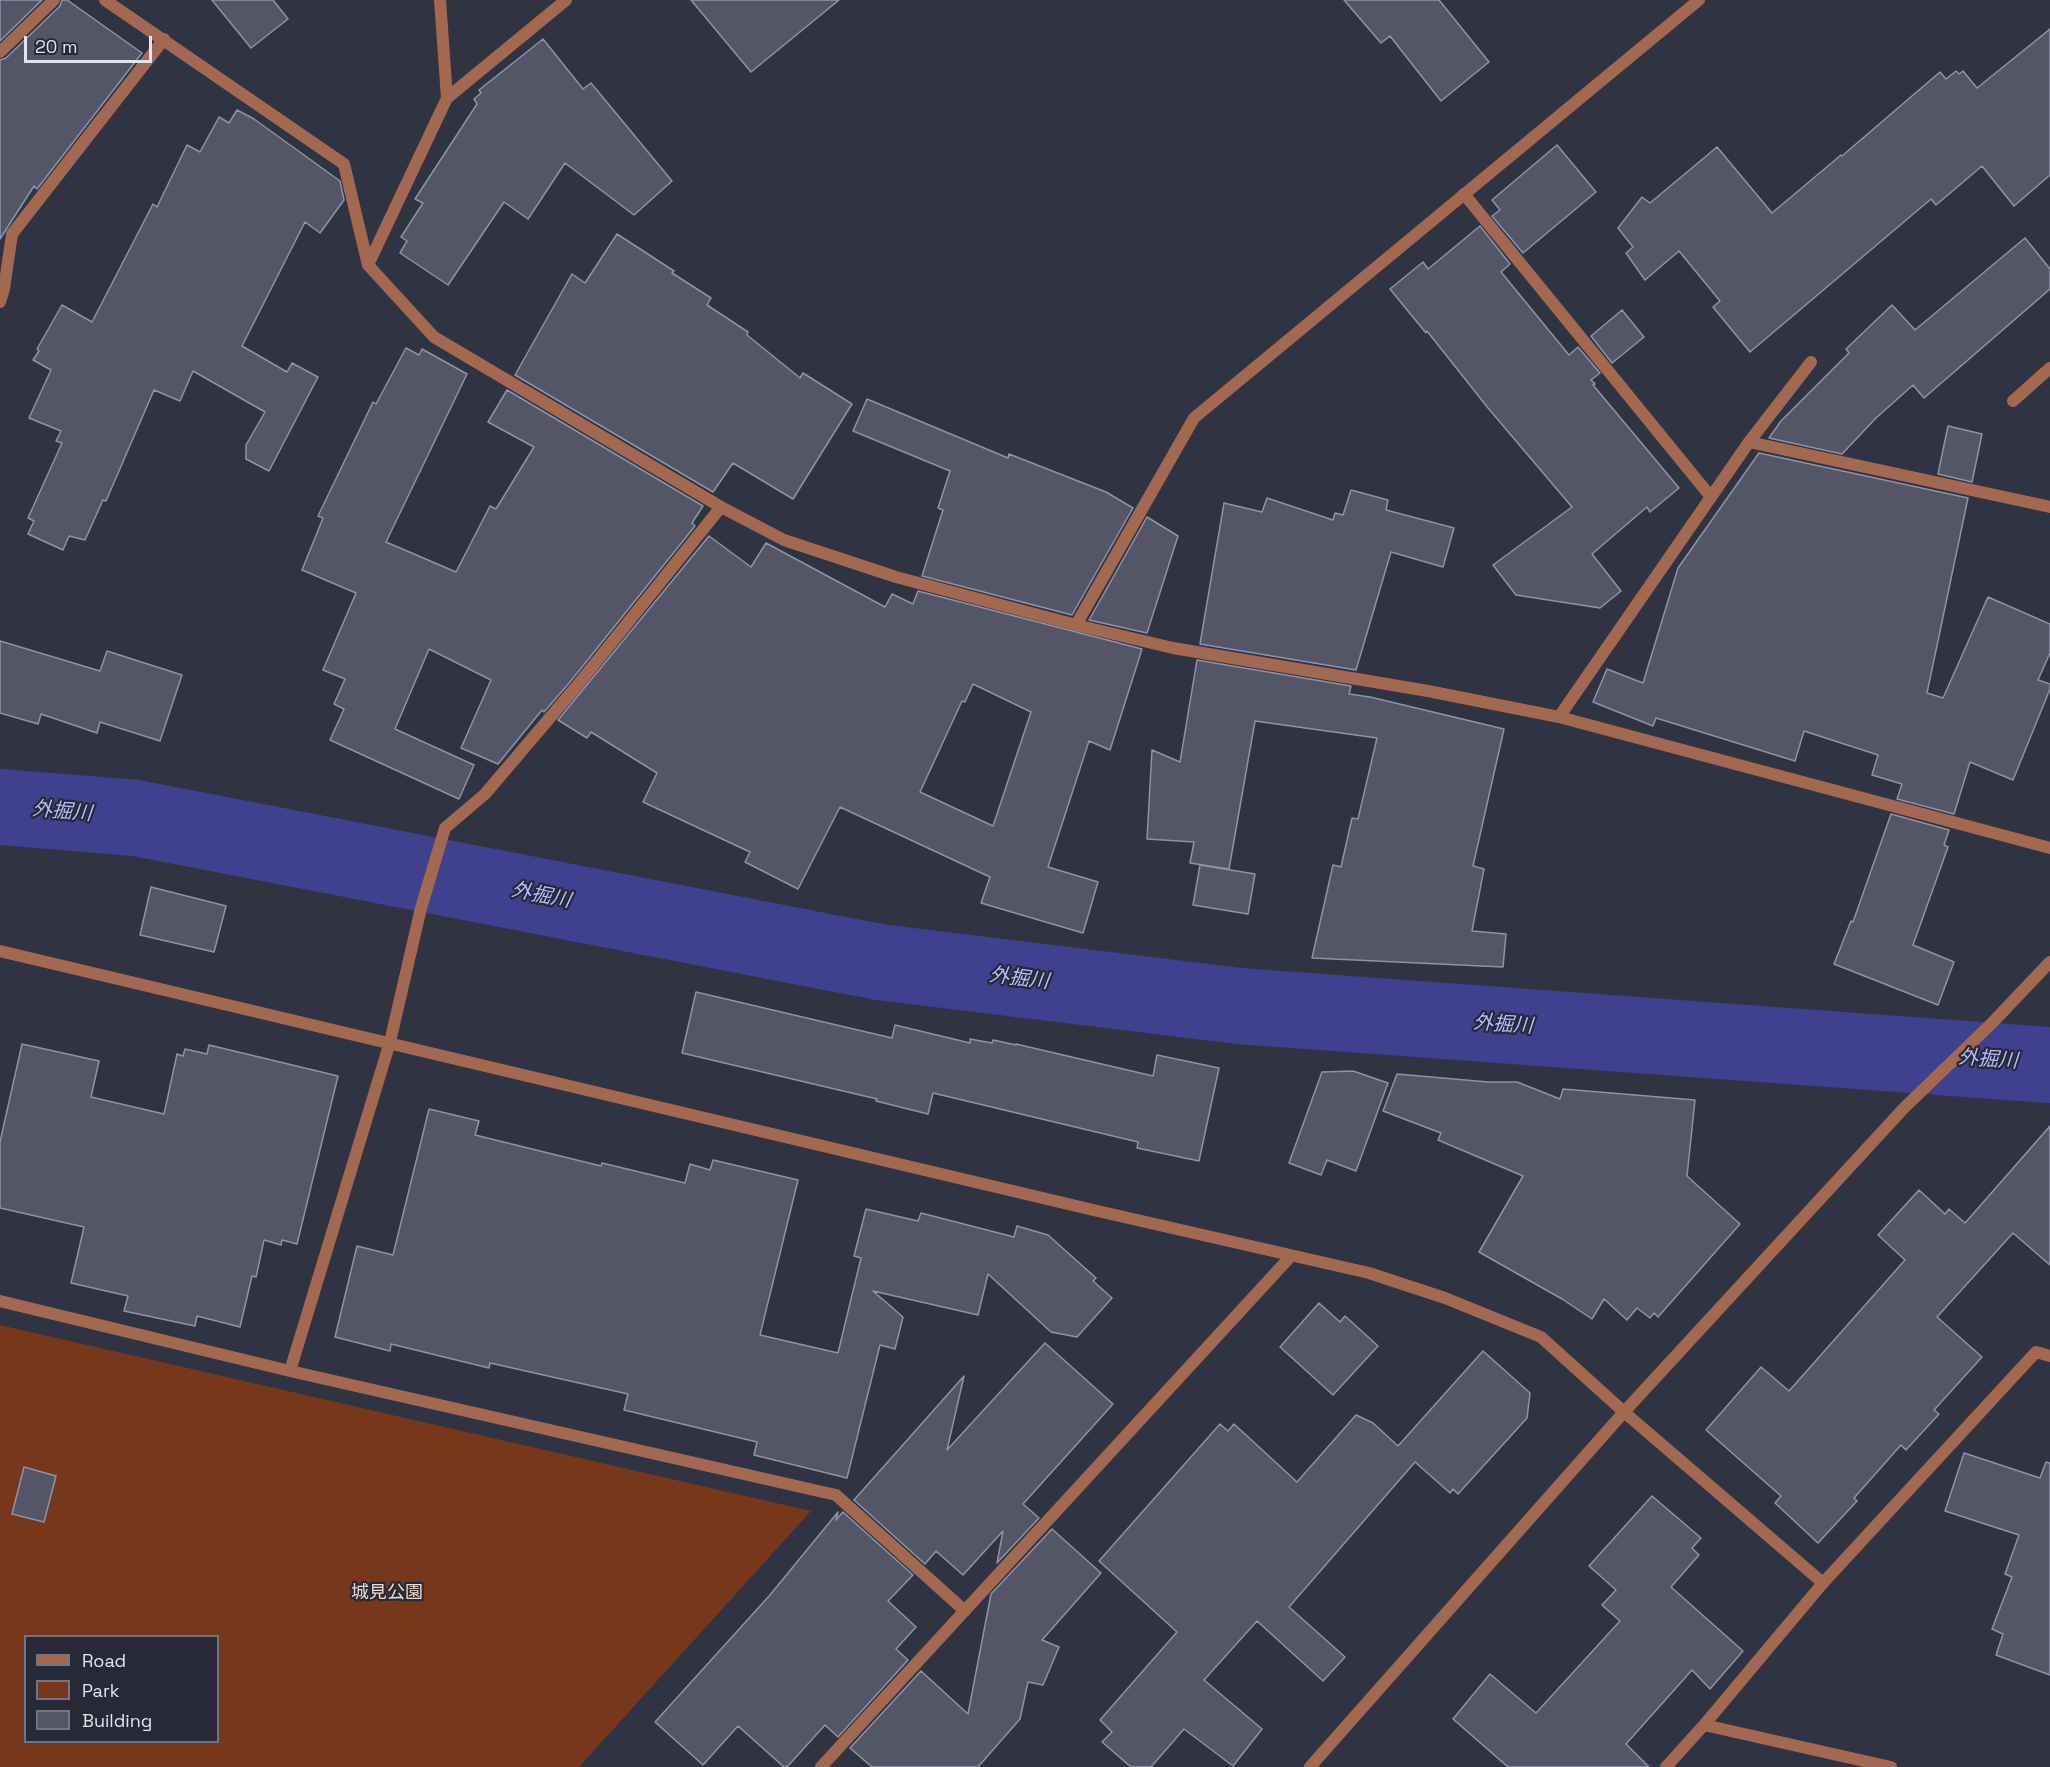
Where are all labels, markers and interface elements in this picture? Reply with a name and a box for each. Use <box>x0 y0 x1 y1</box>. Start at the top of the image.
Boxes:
scale bar <box>27 24 154 62</box>
text: 20 m <box>35 35 78 58</box>
water label: 外掘川 <box>31 797 93 827</box>
water label: 外掘川 <box>509 878 573 914</box>
water label: 外掘川 <box>988 963 1050 995</box>
water label: 外掘川 <box>1472 1011 1534 1039</box>
water label: 外掘川 <box>1957 1046 2019 1074</box>
park label: 城見公園 <box>351 1582 423 1604</box>
legend <box>24 1635 219 1743</box>
text: Road <box>82 1649 126 1672</box>
text: Park <box>82 1679 119 1702</box>
text: Building <box>82 1709 152 1732</box>

